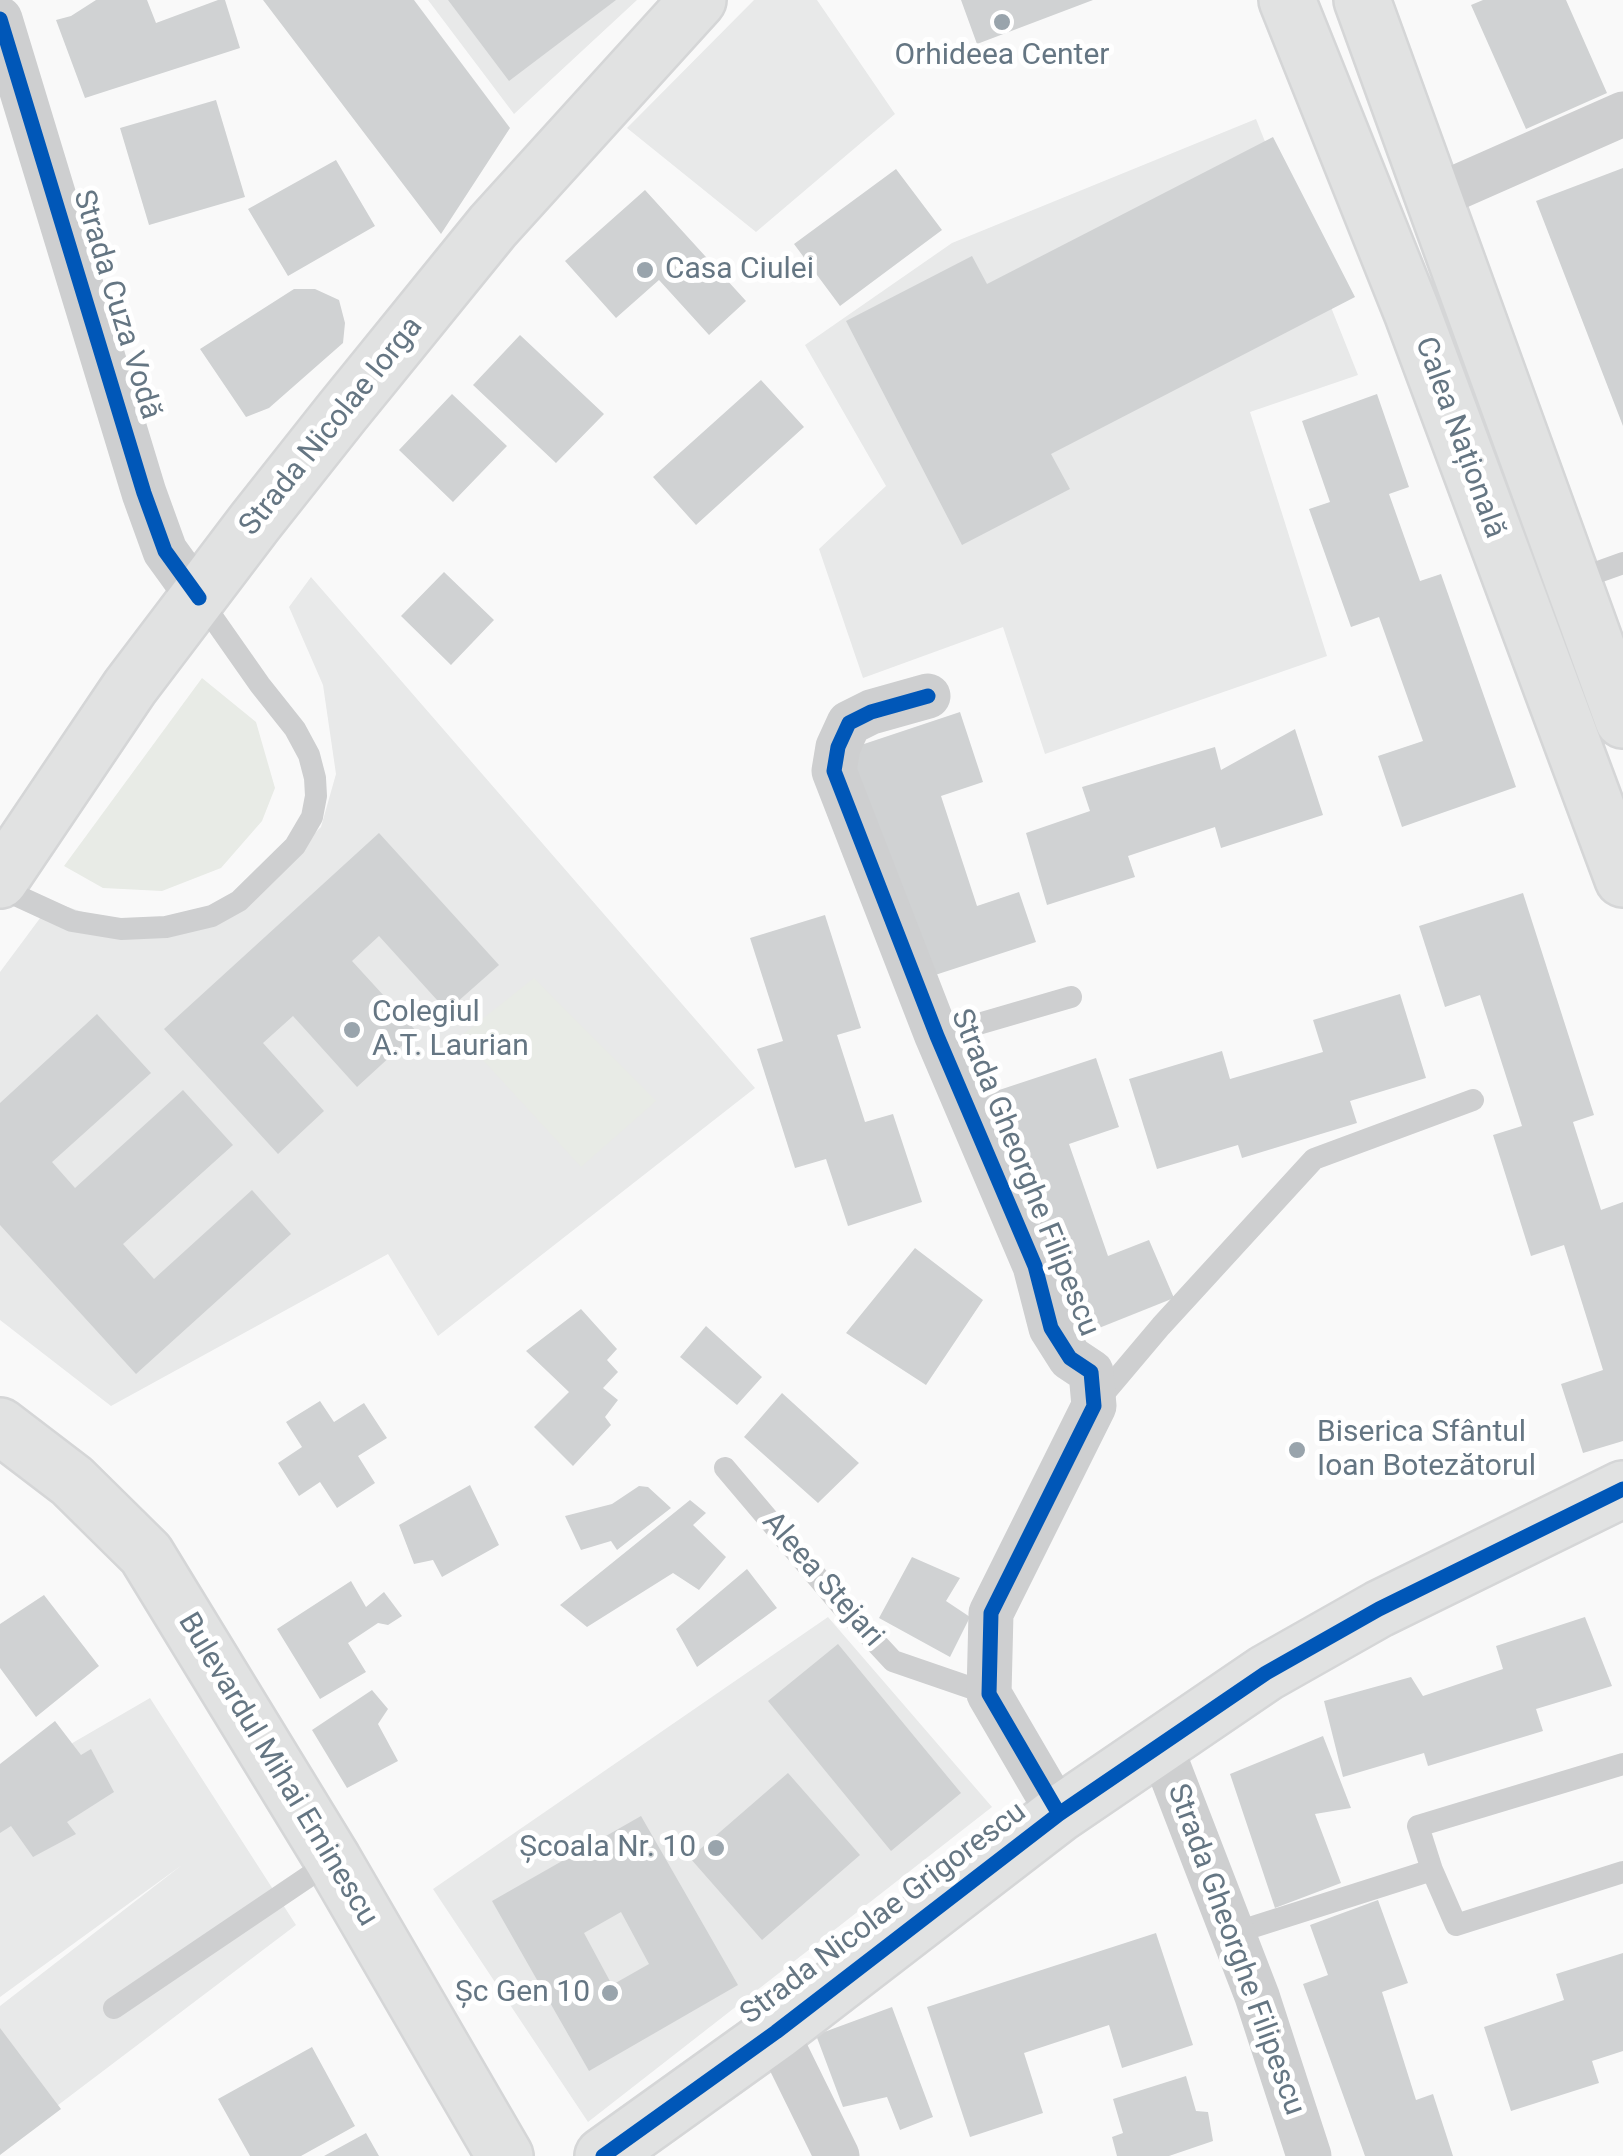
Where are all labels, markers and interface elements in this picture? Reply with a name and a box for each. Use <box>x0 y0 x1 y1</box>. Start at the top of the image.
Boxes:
marker: Orhideea Center <box>991 11 1013 33</box>
place label: Orhideea Center <box>894 38 1110 74</box>
street label: Strada Cuza Vodă <box>64 186 168 424</box>
place label: Casa Ciulei <box>665 252 814 288</box>
marker: Casa Ciulei <box>634 259 656 281</box>
street label: Strada Nicolae Iorga <box>233 310 431 544</box>
street label: Calea Națională <box>1406 333 1512 543</box>
place label: Colegiul A.T. Laurian <box>372 995 529 1066</box>
street label: Strada Gheorghe Filipescu <box>942 1004 1106 1342</box>
marker: Colegiul A.T. Laurian <box>341 1019 363 1041</box>
place label: Biserica Sfântul Ioan Botezătorul <box>1317 1415 1536 1486</box>
marker: Biserica Sfântul Ioan Botezătorul <box>1286 1439 1308 1461</box>
street label: Aleea Stejari <box>754 1505 890 1655</box>
street label: Bulevardul Mihai Eminescu <box>169 1607 385 1933</box>
street label: Strada Gheorghe Filipescu <box>1158 1780 1312 2120</box>
street label: Strada Nicolae Grigorescu <box>734 1795 1034 2033</box>
place label: Școala Nr. 10 <box>519 1830 696 1866</box>
marker: Școala Nr. 10 <box>705 1837 727 1859</box>
place label: Șc Gen 10 <box>455 1975 590 2011</box>
marker: Șc Gen 10 <box>599 1982 621 2004</box>

